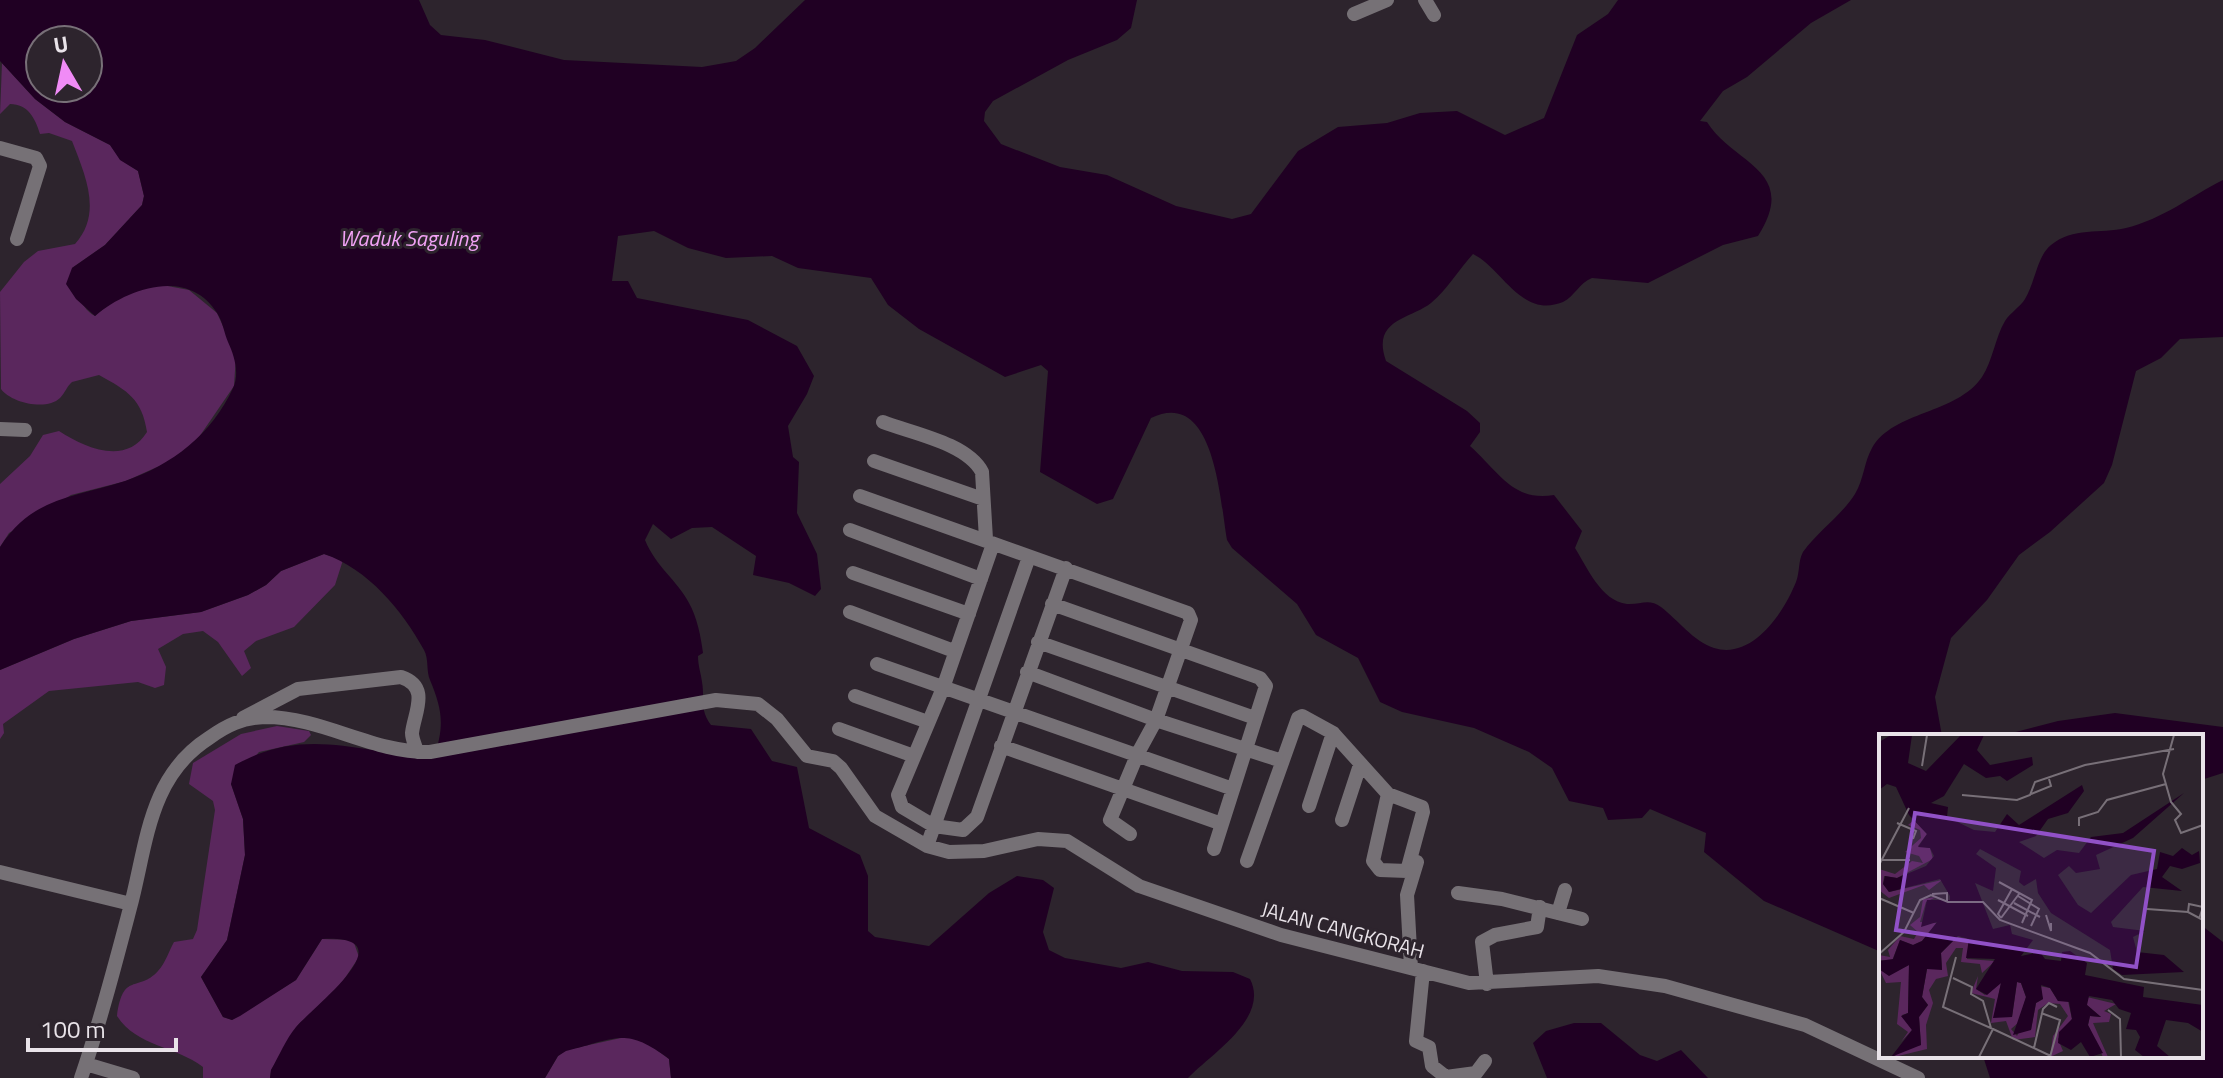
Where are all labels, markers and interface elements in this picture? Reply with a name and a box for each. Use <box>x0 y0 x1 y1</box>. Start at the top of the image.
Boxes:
north arrow <box>24 24 104 104</box>
text: U <box>51 26 71 62</box>
water label: Waduk Saguling <box>339 221 481 255</box>
inset map <box>1879 734 2203 1058</box>
street label: JALAN CANGKORAH <box>1258 893 1428 966</box>
scale bar <box>28 1002 176 1052</box>
text: 100 m <box>40 1011 106 1047</box>

